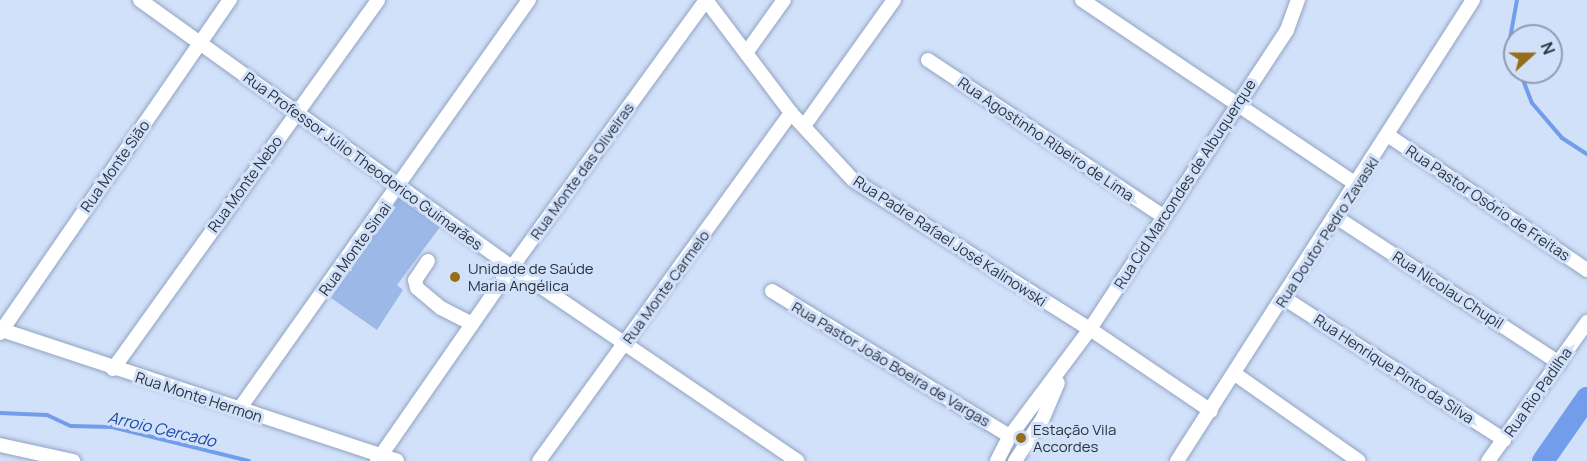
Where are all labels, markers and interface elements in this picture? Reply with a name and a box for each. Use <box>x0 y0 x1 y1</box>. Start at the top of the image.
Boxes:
north arrow <box>1503 24 1563 84</box>
text: N <box>1536 39 1560 58</box>
street label: Rua Professor Júlio Theodorico Guimarães <box>240 68 486 254</box>
street label: Rua Agostinho Ribeiro de Lima <box>955 73 1137 205</box>
street label: Rua Cid Marcondes de Albuquerque <box>1110 76 1260 292</box>
street label: Rua Monte das Oliveiras <box>526 99 638 243</box>
street label: Rua Monte Sião <box>77 117 153 215</box>
street label: Rua Monte Nebo <box>204 132 286 236</box>
street label: Rua Pastor Osório de Freitas <box>1403 141 1573 265</box>
street label: Rua Doutor Pedro Zavaski <box>1272 153 1382 311</box>
street label: Rua Padre Rafael José Kalinowski <box>850 172 1050 310</box>
street label: Rua Monte Sinai <box>315 199 395 299</box>
street label: Rua Monte Carmelo <box>619 227 713 347</box>
street label: Rua Nicolau Chupil <box>1389 247 1507 333</box>
place label: Unidade de Saúde Maria Angélica <box>468 259 594 294</box>
marker: Unidade de Saúde Maria Angélica <box>446 268 464 286</box>
street label: Rua Pastor João Boeira de Vargas <box>789 298 993 430</box>
street label: Rua Henrique Pinto da Silva <box>1311 311 1477 427</box>
street label: Rua Rio Padilha <box>1501 344 1575 440</box>
street label: Rua Monte Hermon <box>133 368 265 426</box>
water label: Arroio Cercado <box>106 407 218 451</box>
place label: Estação Vila Accordes <box>1033 420 1116 455</box>
marker: Estação Vila Accordes <box>1014 431 1028 445</box>

